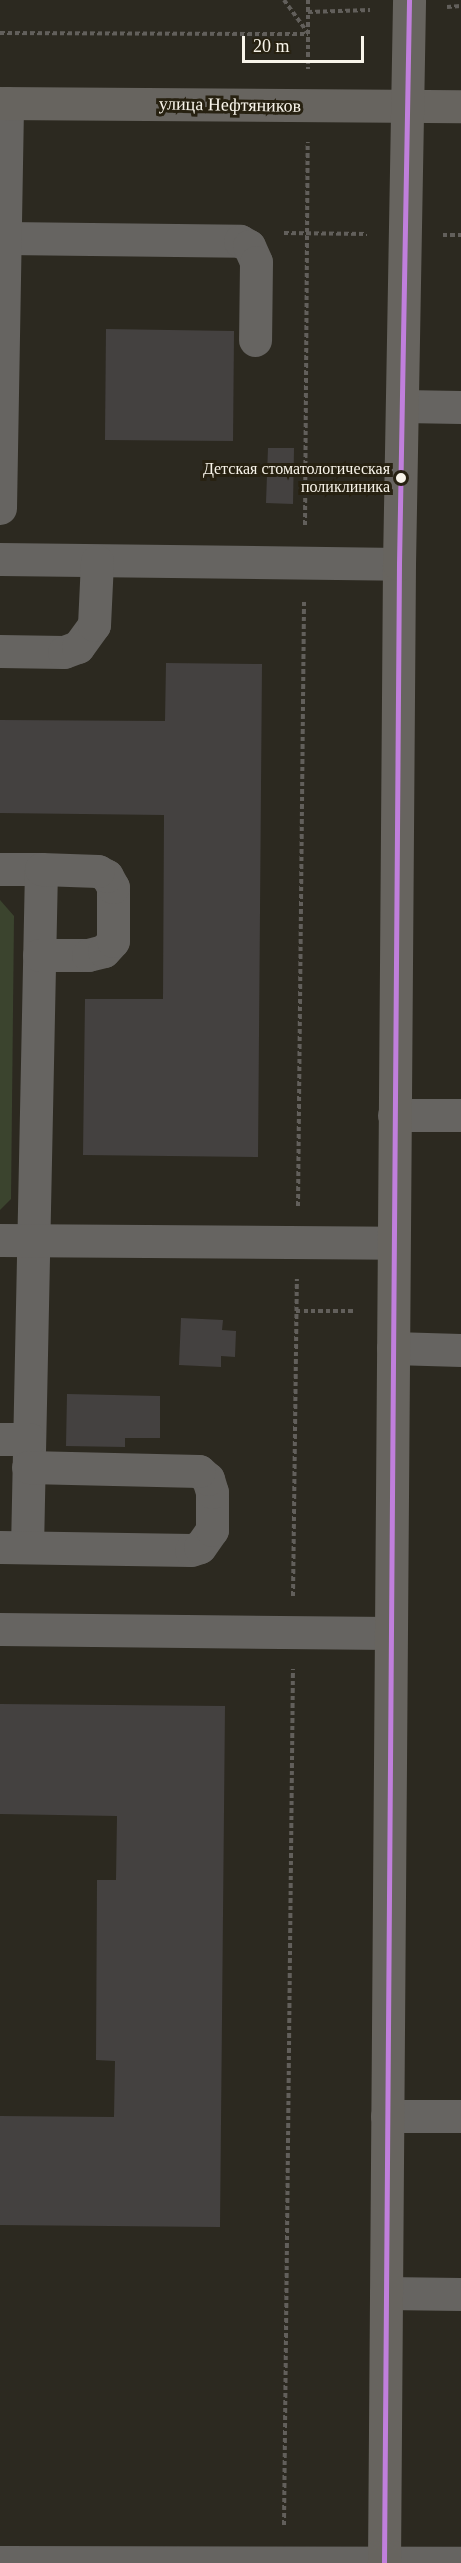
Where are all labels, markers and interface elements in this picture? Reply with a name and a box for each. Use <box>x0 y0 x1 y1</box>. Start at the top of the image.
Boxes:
scale bar <box>245 24 366 62</box>
text: 20 m <box>253 36 290 56</box>
street label: улица Нефтяников <box>159 93 301 117</box>
place label: Детская стоматологическая поликлиника <box>203 459 390 497</box>
marker: Детская стоматологическая поликлиника <box>395 472 407 484</box>

